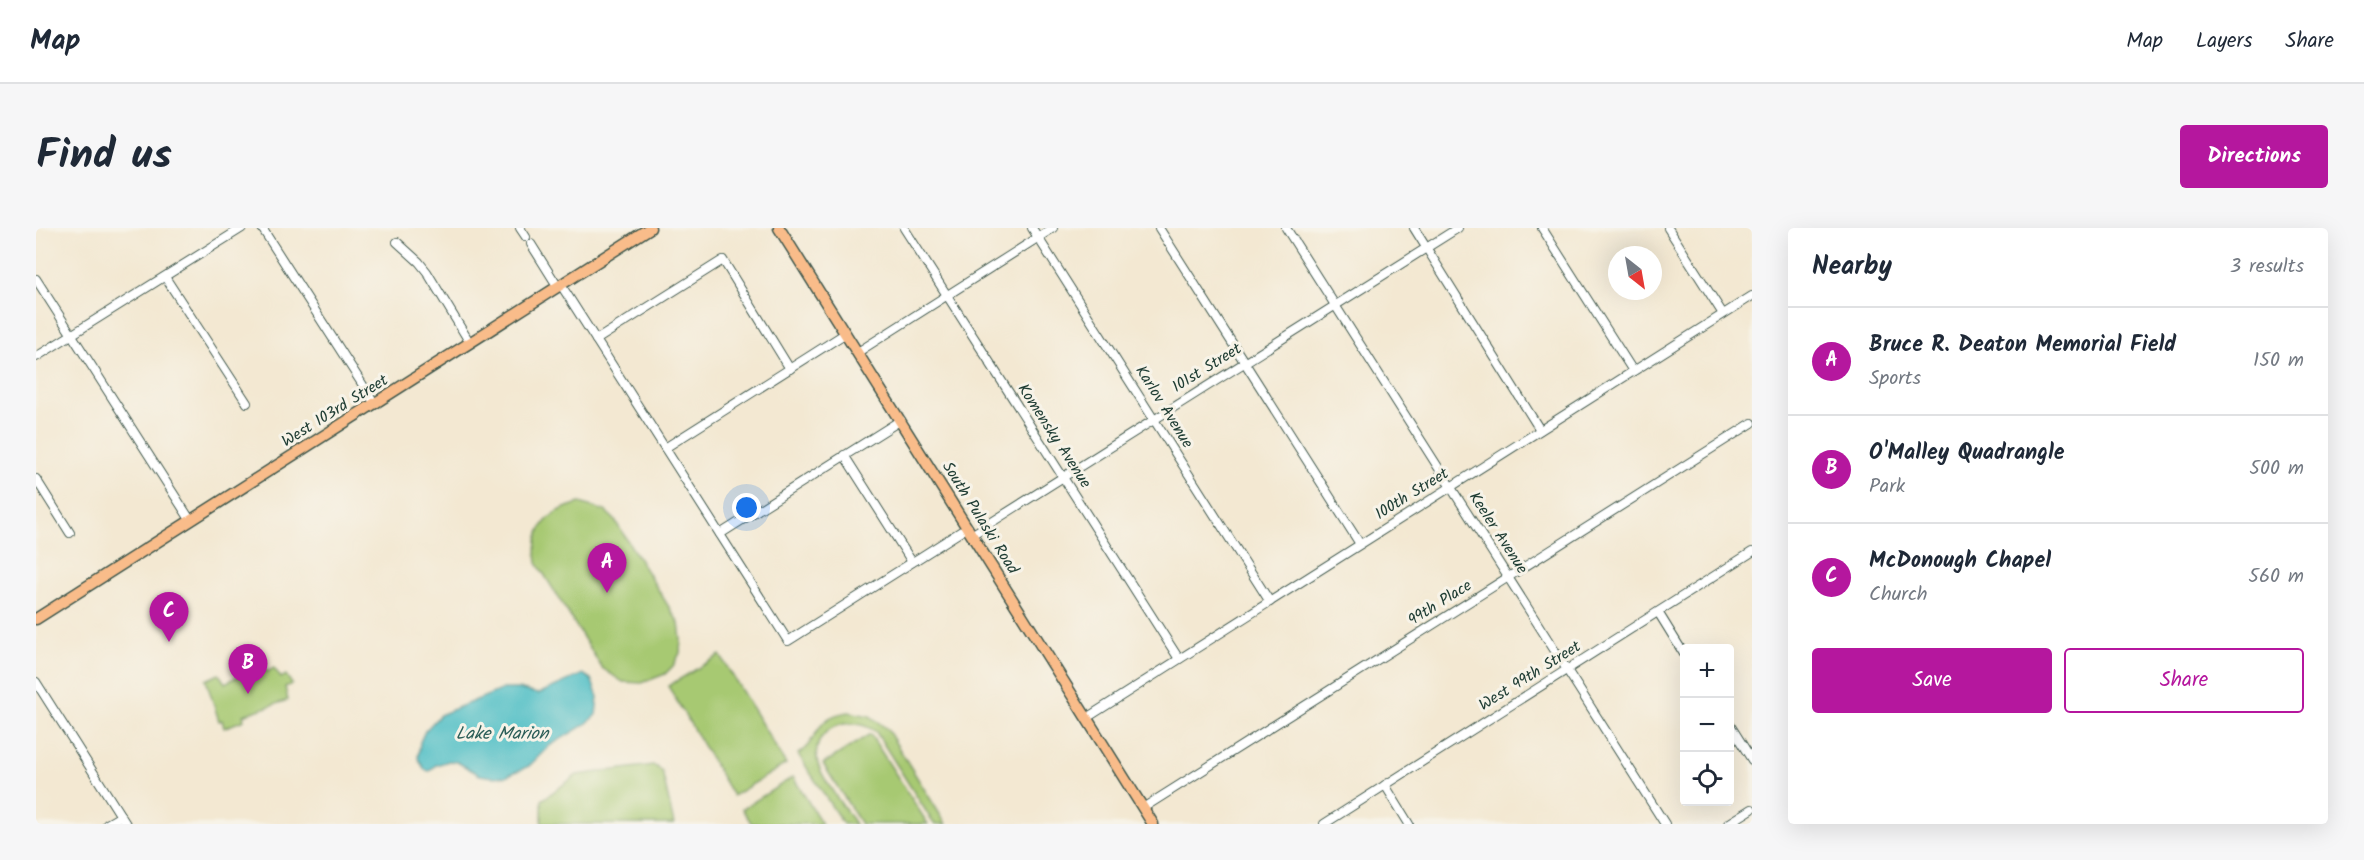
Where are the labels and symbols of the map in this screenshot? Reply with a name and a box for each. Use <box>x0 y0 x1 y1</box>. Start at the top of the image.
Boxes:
north arrow <box>1608 246 1662 300</box>
street label: 101st Street <box>1167 336 1247 399</box>
street label: Karlov Avenue <box>1129 361 1199 453</box>
street label: West 103rd Street <box>277 368 394 454</box>
street label: Komensky Avenue <box>1011 379 1097 493</box>
street label: South Pulaski Road <box>935 457 1025 580</box>
street label: 100th Street <box>1370 461 1454 527</box>
street label: Keeler Avenue <box>1462 487 1534 579</box>
your location <box>732 493 761 522</box>
pin: A <box>588 544 626 593</box>
street label: 99th Place <box>1403 574 1477 632</box>
pin: C <box>150 592 188 642</box>
street label: West 99th Street <box>1474 634 1587 717</box>
pin: B <box>228 644 268 694</box>
water label: Lake Marion <box>456 720 550 749</box>

